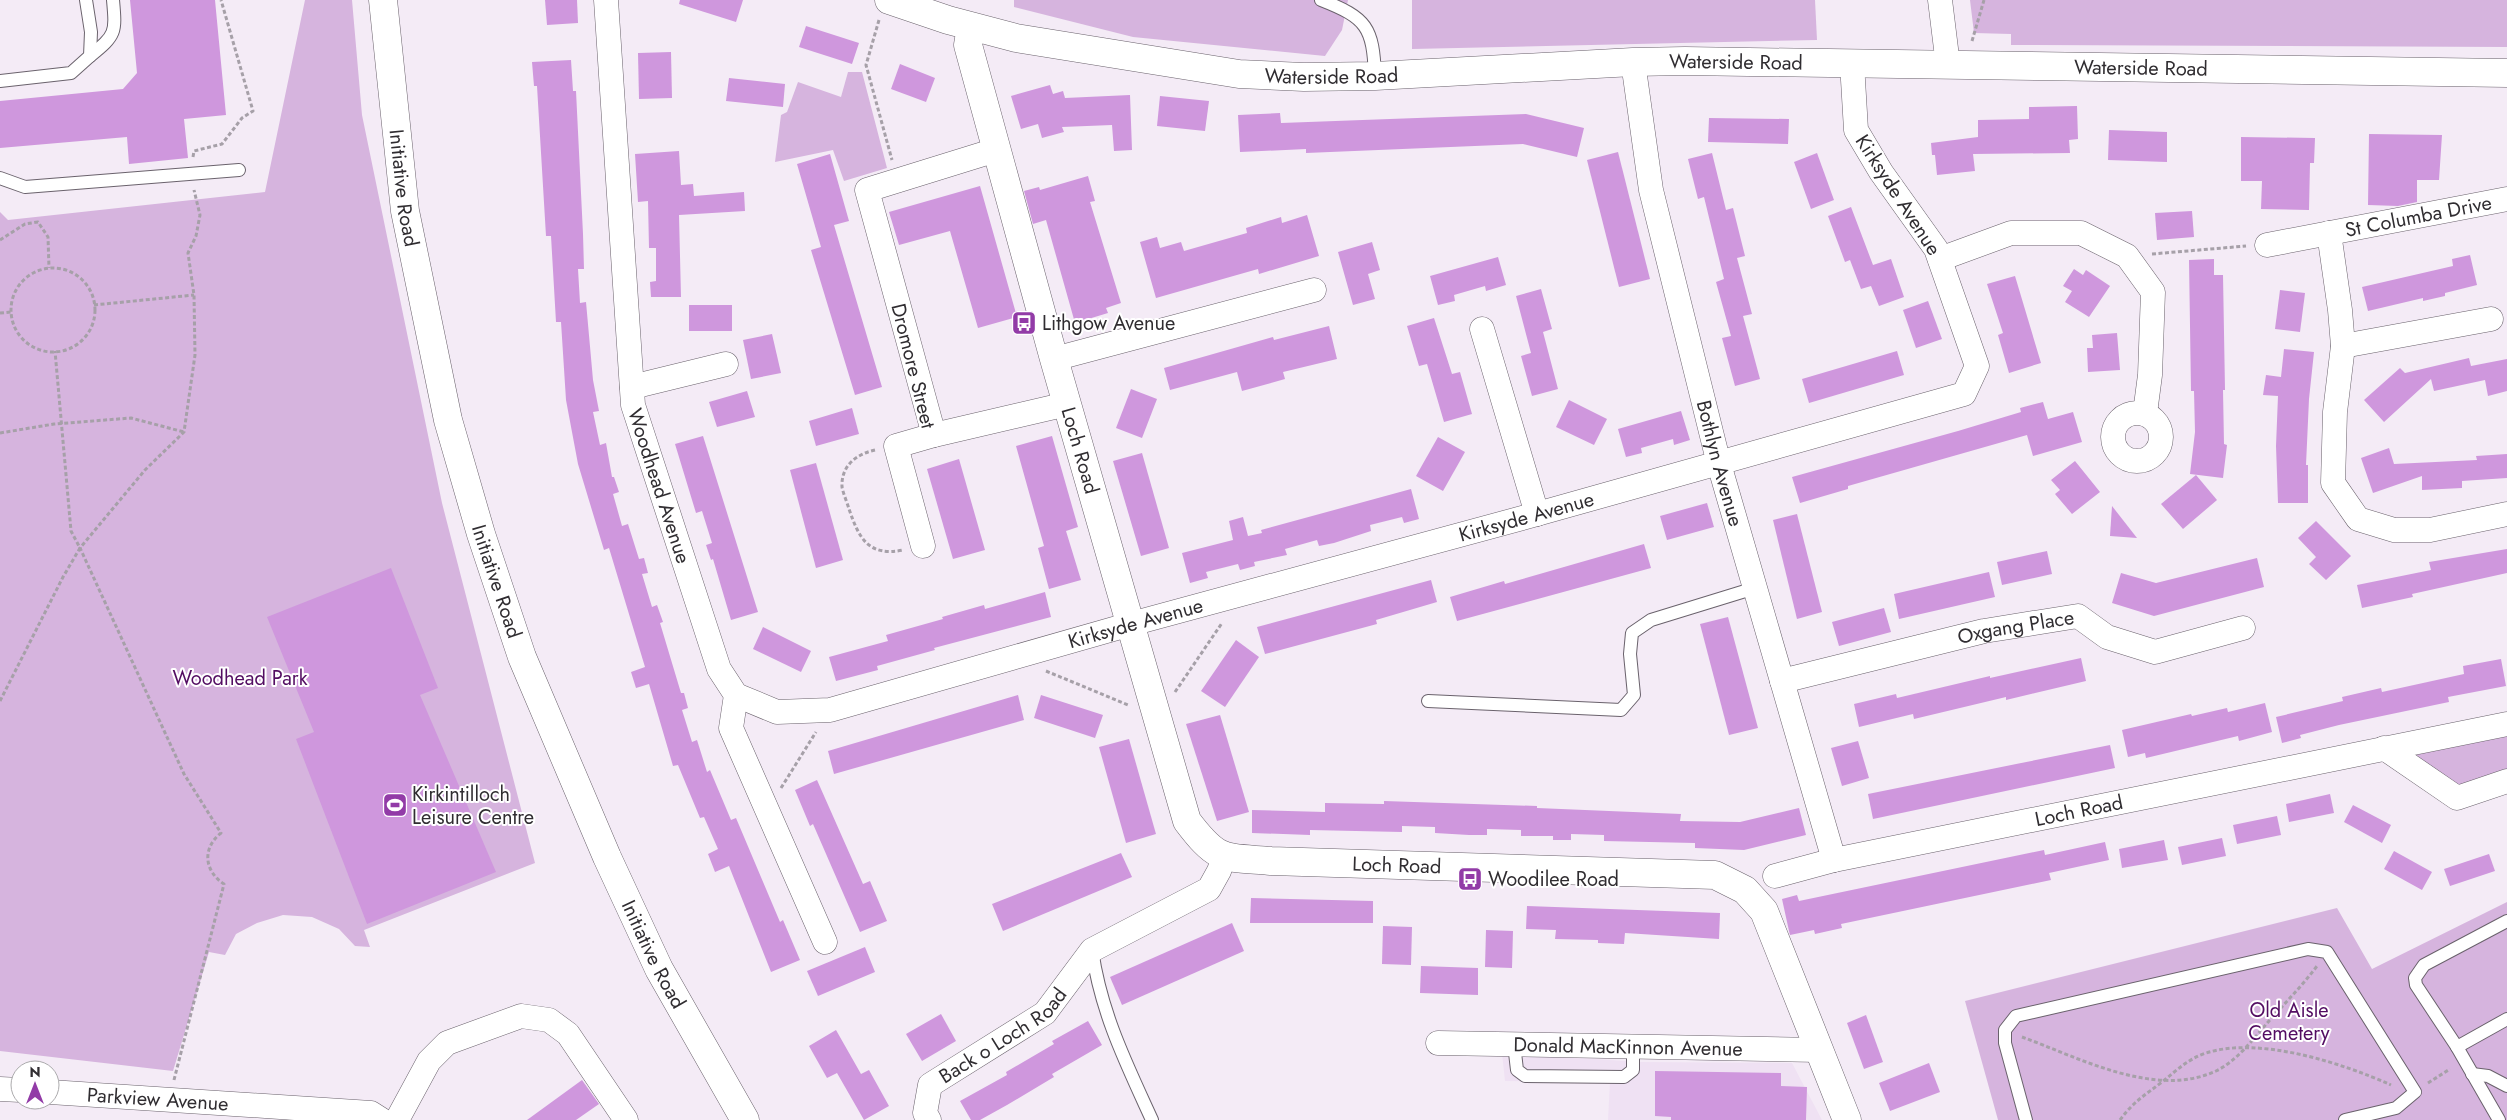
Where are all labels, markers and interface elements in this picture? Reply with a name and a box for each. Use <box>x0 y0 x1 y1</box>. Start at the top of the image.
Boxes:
street label: Waterside Road <box>1669 46 1803 77</box>
street label: Waterside Road <box>2074 52 2208 83</box>
street label: Waterside Road <box>1264 60 1399 92</box>
street label: Initiative Road <box>382 128 426 249</box>
street label: Kirksyde Avenue <box>1848 129 1948 261</box>
street label: St Columba Drive <box>2343 188 2494 244</box>
street label: Dromore Street <box>883 300 943 432</box>
place label: Lithgow Avenue <box>1042 309 1175 338</box>
bus stop icon: Lithgow Avenue <box>1011 310 1037 336</box>
street label: Bothlyn Avenue <box>1689 397 1751 530</box>
street label: Loch Road <box>1054 404 1107 497</box>
street label: Woodhead Avenue <box>621 405 698 567</box>
street label: Kirksyde Avenue <box>1455 484 1597 549</box>
street label: Initiative Road <box>464 521 529 642</box>
street label: Kirksyde Avenue <box>1065 591 1206 656</box>
street label: Oxgang Place <box>1954 602 2076 652</box>
park label: Woodhead Park <box>173 664 308 693</box>
place label: Kirkintilloch Leisure Centre <box>412 780 534 832</box>
street label: Loch Road <box>2032 787 2125 834</box>
sports icon: Kirkintilloch Leisure Centre <box>382 792 408 818</box>
street label: Loch Road <box>1352 849 1442 881</box>
place label: Woodilee Road <box>1488 865 1619 894</box>
bus stop icon: Woodilee Road <box>1457 866 1483 892</box>
street label: Initiative Road <box>614 895 693 1014</box>
street label: Back o Loch Road <box>933 982 1074 1090</box>
park label: Old Aisle Cemetery <box>2248 996 2330 1048</box>
street label: Donald MacKinnon Avenue <box>1513 1030 1743 1063</box>
north arrow <box>10 1060 60 1110</box>
text: N <box>29 1062 41 1082</box>
street label: Parkview Avenue <box>86 1080 230 1118</box>

